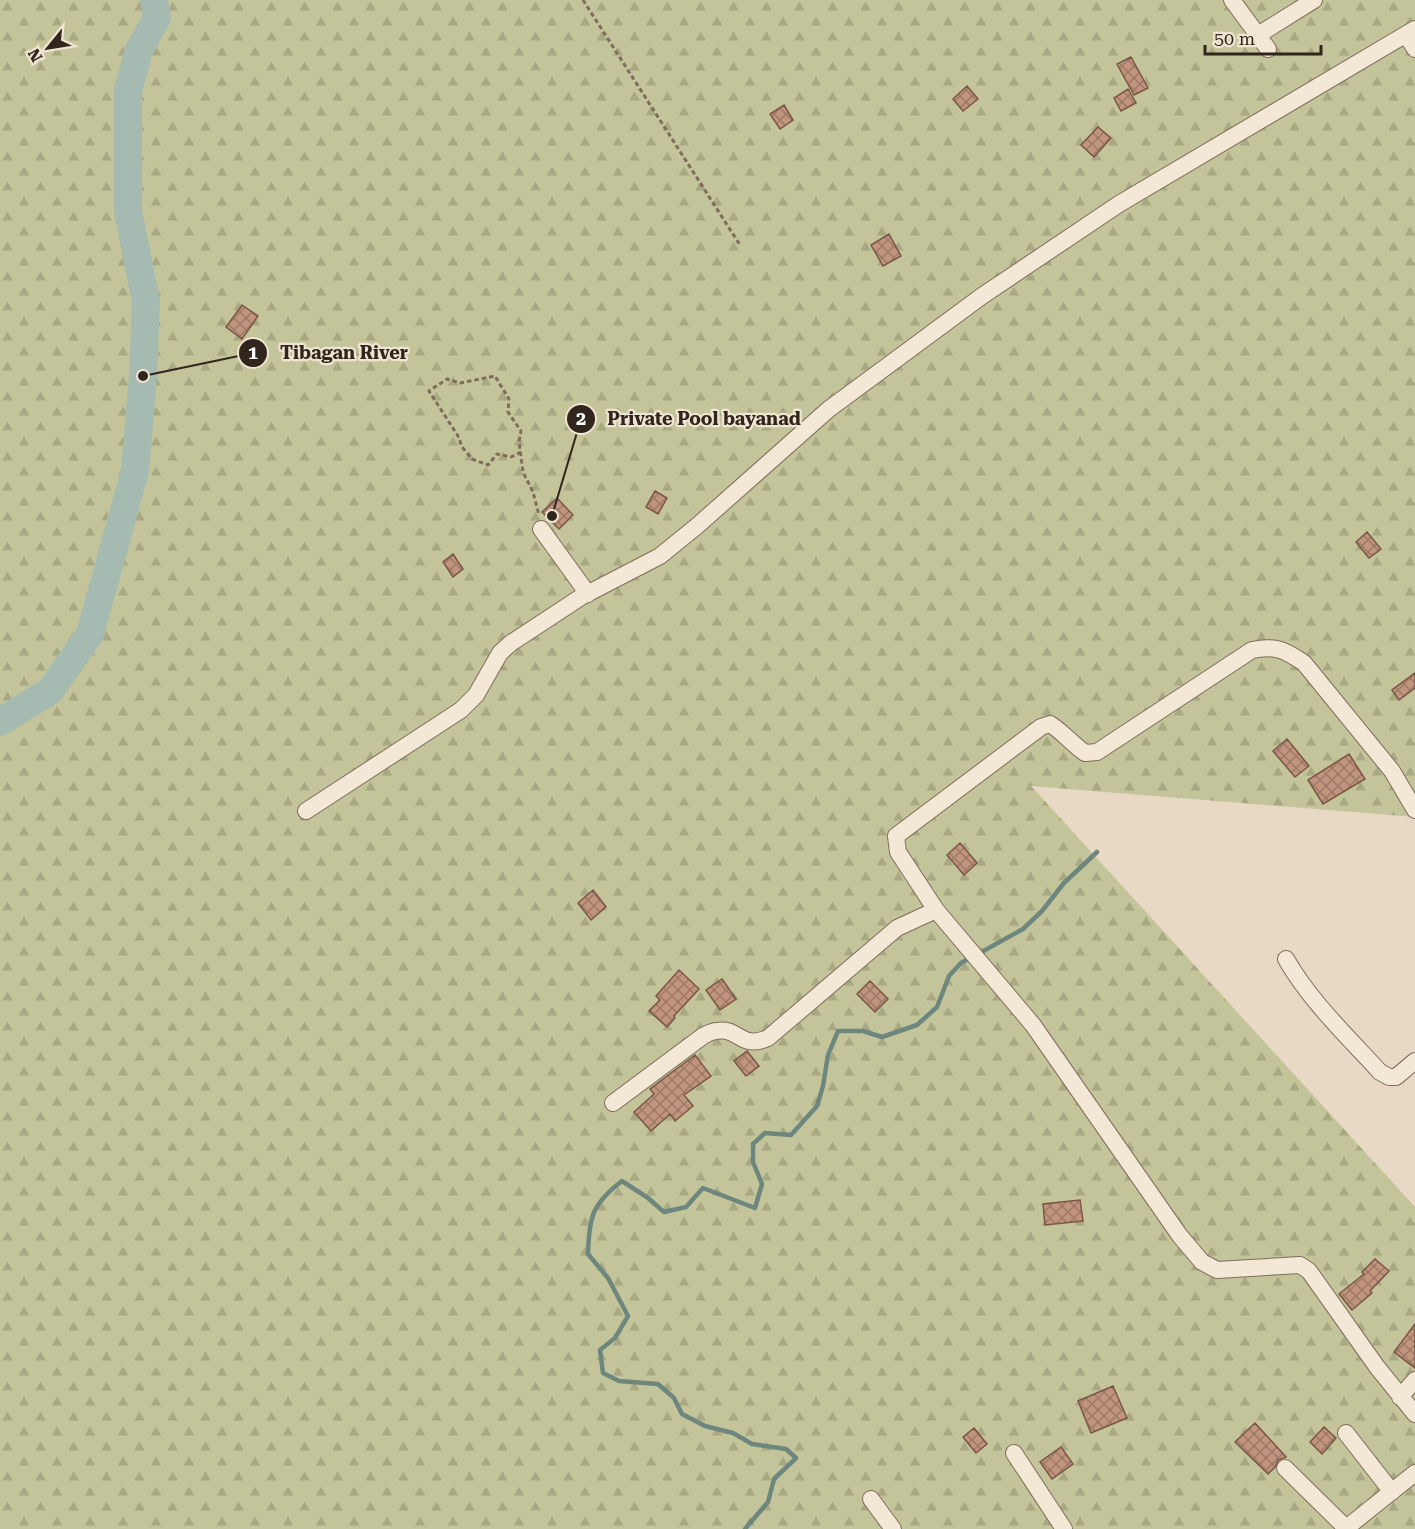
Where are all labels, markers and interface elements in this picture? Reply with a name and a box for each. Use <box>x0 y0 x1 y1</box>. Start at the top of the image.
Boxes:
north arrow <box>18 18 78 78</box>
scale bar <box>1205 18 1320 56</box>
text: 50 m <box>1214 28 1255 49</box>
text: N <box>24 45 47 65</box>
callout: Tibagan River <box>238 335 420 371</box>
text: 1 <box>248 342 258 363</box>
text: Tibagan River <box>280 342 408 363</box>
callout: Private Pool bayanad <box>566 401 813 437</box>
text: 2 <box>576 408 586 429</box>
text: Private Pool bayanad <box>607 408 801 429</box>

